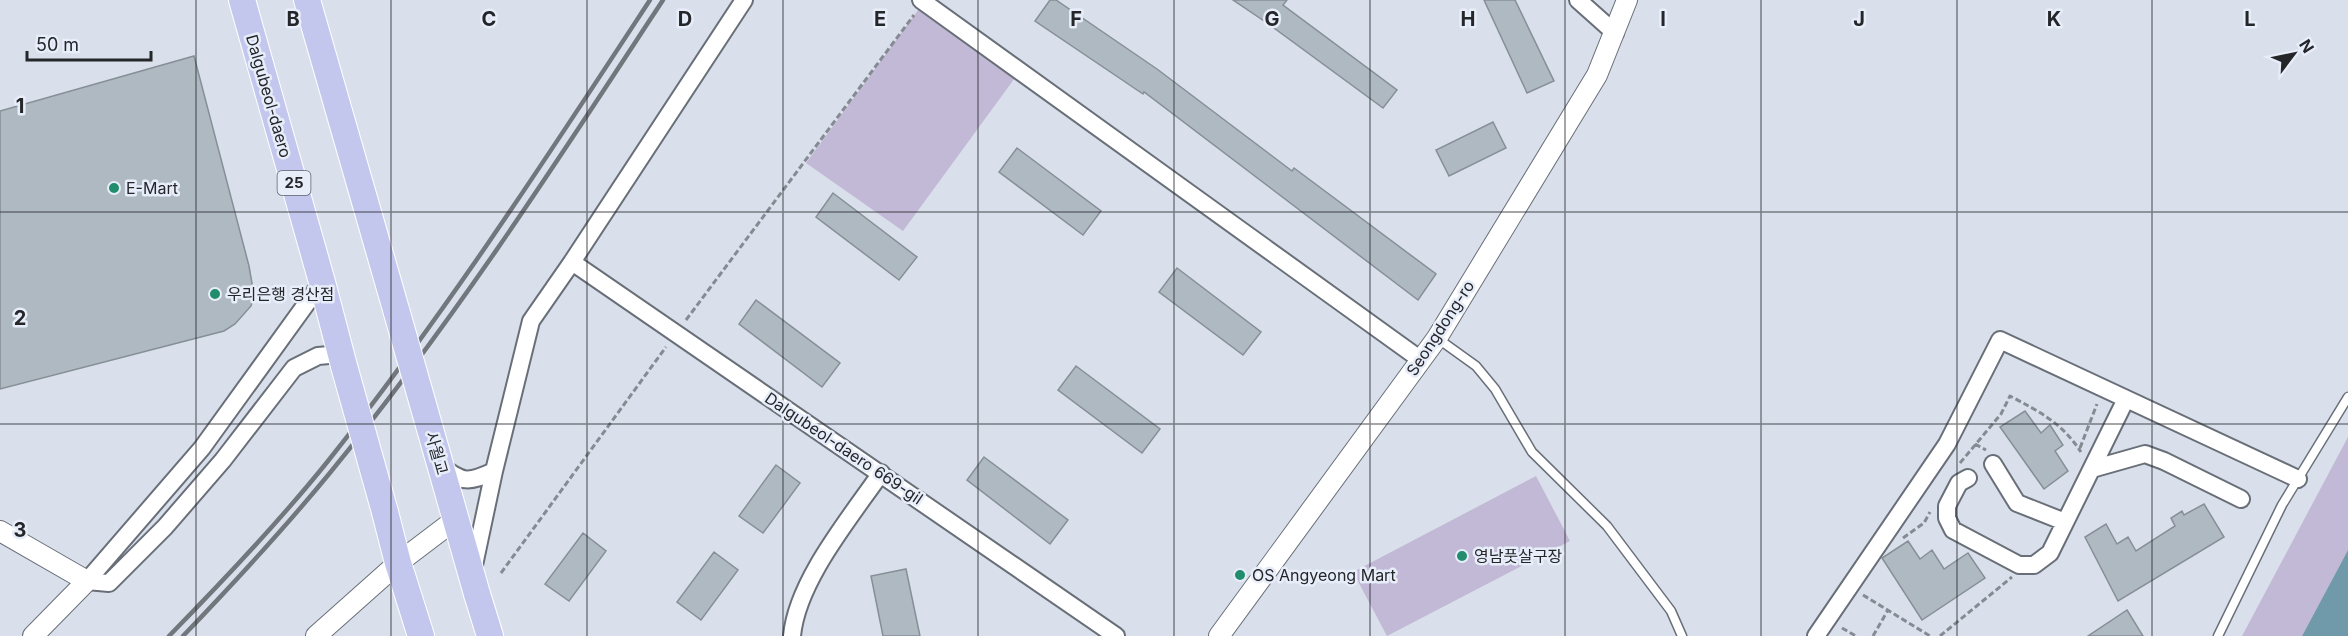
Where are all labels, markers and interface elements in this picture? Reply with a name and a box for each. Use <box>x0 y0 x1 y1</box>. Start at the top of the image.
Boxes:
text: B <box>286 7 300 31</box>
text: C <box>482 7 496 31</box>
text: D <box>678 7 692 31</box>
text: E <box>874 7 886 31</box>
text: F <box>1070 7 1082 31</box>
text: G <box>1264 7 1280 31</box>
text: H <box>1461 7 1475 31</box>
text: I <box>1660 7 1666 31</box>
text: J <box>1853 7 1865 31</box>
text: K <box>2047 7 2061 31</box>
text: L <box>2244 7 2256 31</box>
scale bar <box>27 24 152 62</box>
north arrow <box>2264 24 2324 84</box>
street label: Dalgubeol-daero <box>242 32 296 160</box>
text: 50 m <box>36 34 79 55</box>
text: N <box>2295 36 2318 57</box>
text: 1 <box>16 94 24 118</box>
road number: 25 <box>278 171 310 195</box>
place label: E-Mart <box>126 178 178 198</box>
marker: E-Mart <box>107 181 121 195</box>
street label: Seongdong-ro <box>1402 276 1478 380</box>
place label: 우리은행 경산점 <box>227 284 335 304</box>
marker: 우리은행 경산점 <box>208 287 222 301</box>
text: 2 <box>14 306 26 330</box>
street label: Dalgubeol-daero 669-gil <box>761 388 927 508</box>
street label: 사월교 <box>421 429 453 477</box>
text: 3 <box>14 518 26 542</box>
place label: 영남풋살구장 <box>1474 546 1563 566</box>
marker: 영남풋살구장 <box>1455 549 1469 563</box>
place label: OS Angyeong Mart <box>1252 565 1396 585</box>
marker: OS Angyeong Mart <box>1233 568 1247 582</box>

